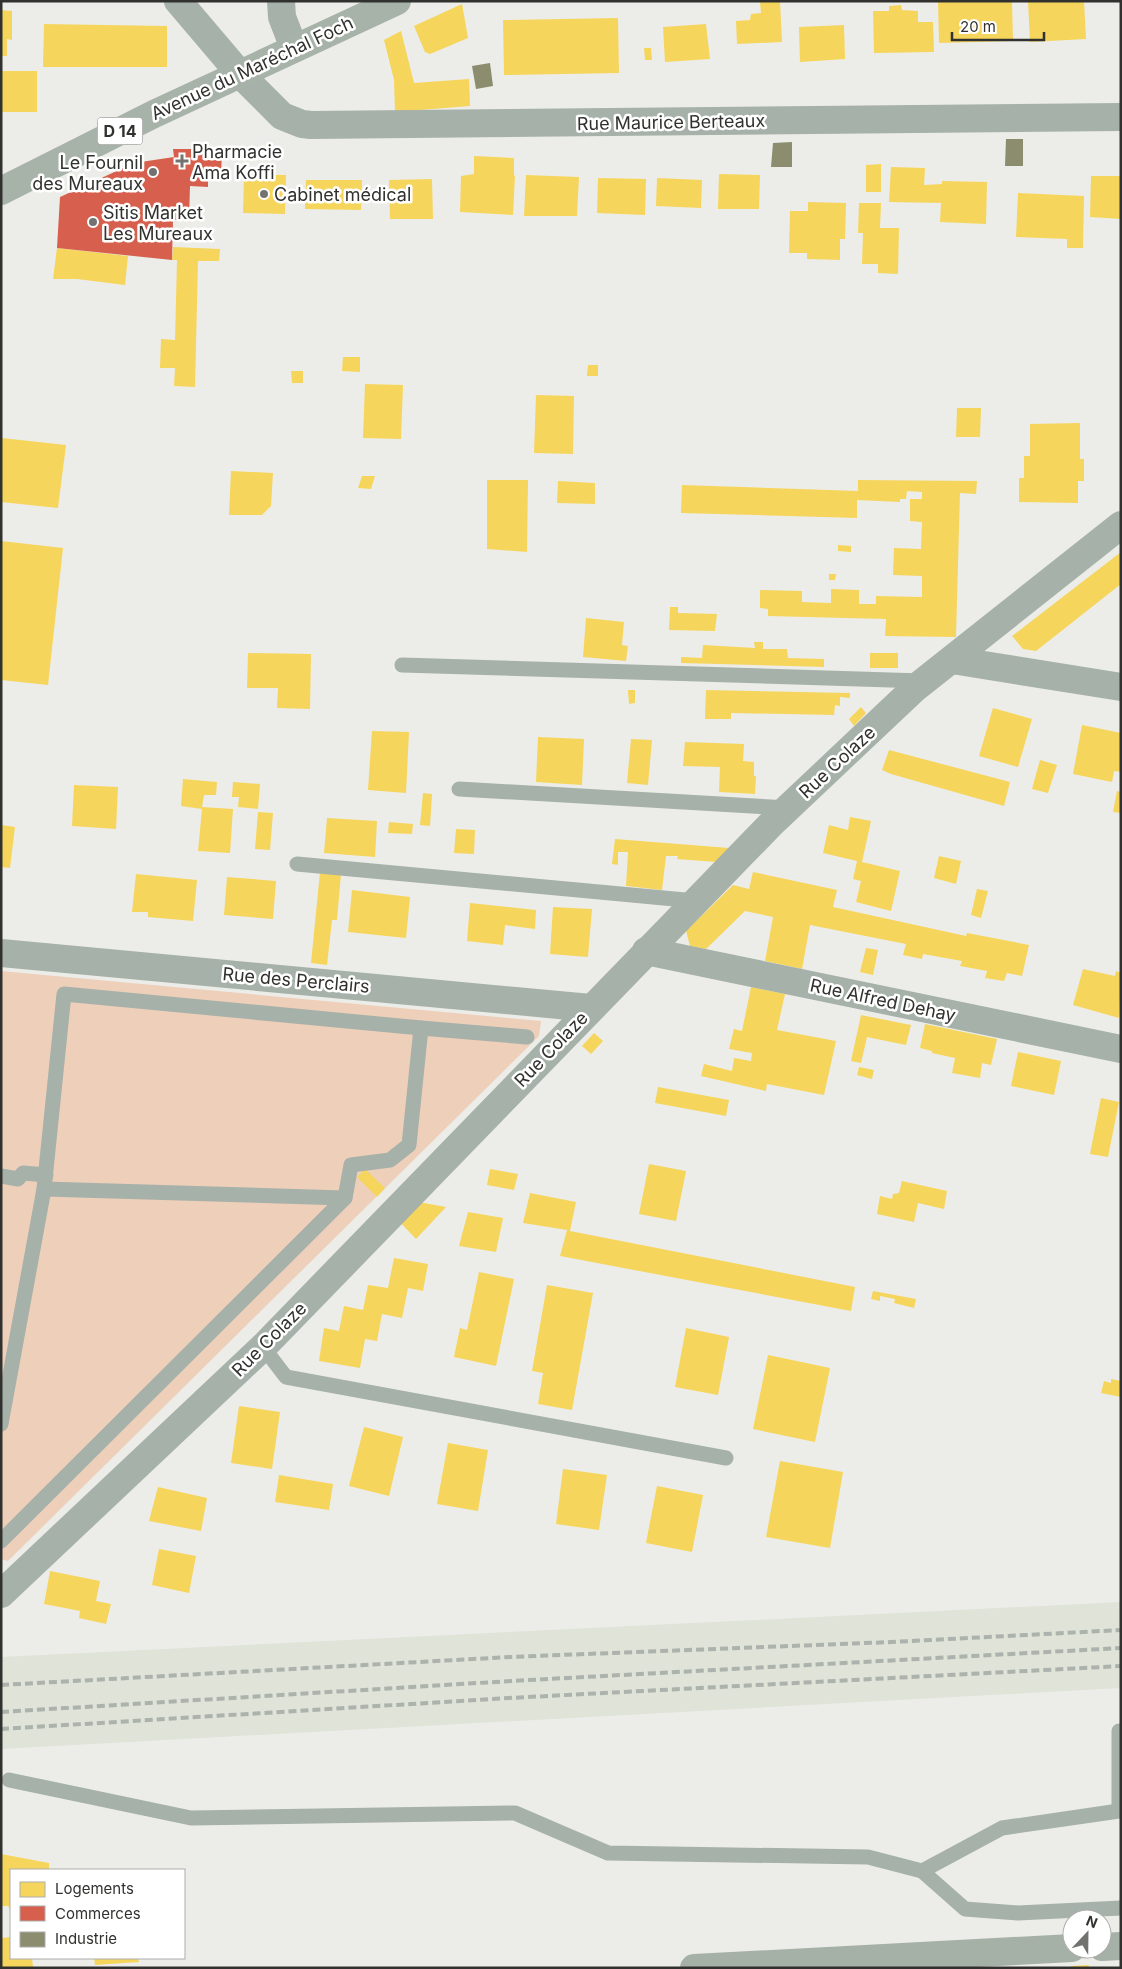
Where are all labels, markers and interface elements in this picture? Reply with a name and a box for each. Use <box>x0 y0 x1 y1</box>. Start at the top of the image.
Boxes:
scale bar <box>952 10 1044 42</box>
street label: Avenue du Maréchal Foch <box>148 12 356 124</box>
text: 20 m <box>960 17 996 36</box>
street label: Rue Maurice Berteaux <box>577 110 766 134</box>
road number: D 14 <box>98 118 142 144</box>
place label: Pharmacie Ama Koffi <box>192 141 282 183</box>
place label: Le Fournil des Mureaux <box>32 152 143 194</box>
marker: Pharmacie Ama Koffi <box>176 155 188 167</box>
marker: Le Fournil des Mureaux <box>147 166 159 178</box>
place label: Cabinet médical <box>274 184 411 205</box>
marker: Cabinet médical <box>258 188 270 200</box>
place label: Sitis Market Les Mureaux <box>103 202 213 244</box>
marker: Sitis Market Les Mureaux <box>87 216 99 228</box>
street label: Rue Colaze <box>795 721 879 803</box>
street label: Rue des Perclairs <box>222 963 370 997</box>
street label: Rue Alfred Dehay <box>808 974 958 1026</box>
street label: Rue Colaze <box>510 1007 592 1091</box>
street label: Rue Colaze <box>228 1298 310 1380</box>
legend <box>10 1869 185 1959</box>
text: Logements <box>55 1879 134 1898</box>
text: Commerces <box>55 1904 141 1923</box>
north arrow <box>1062 1909 1112 1959</box>
text: N <box>1084 1912 1100 1931</box>
text: Industrie <box>55 1929 117 1948</box>

